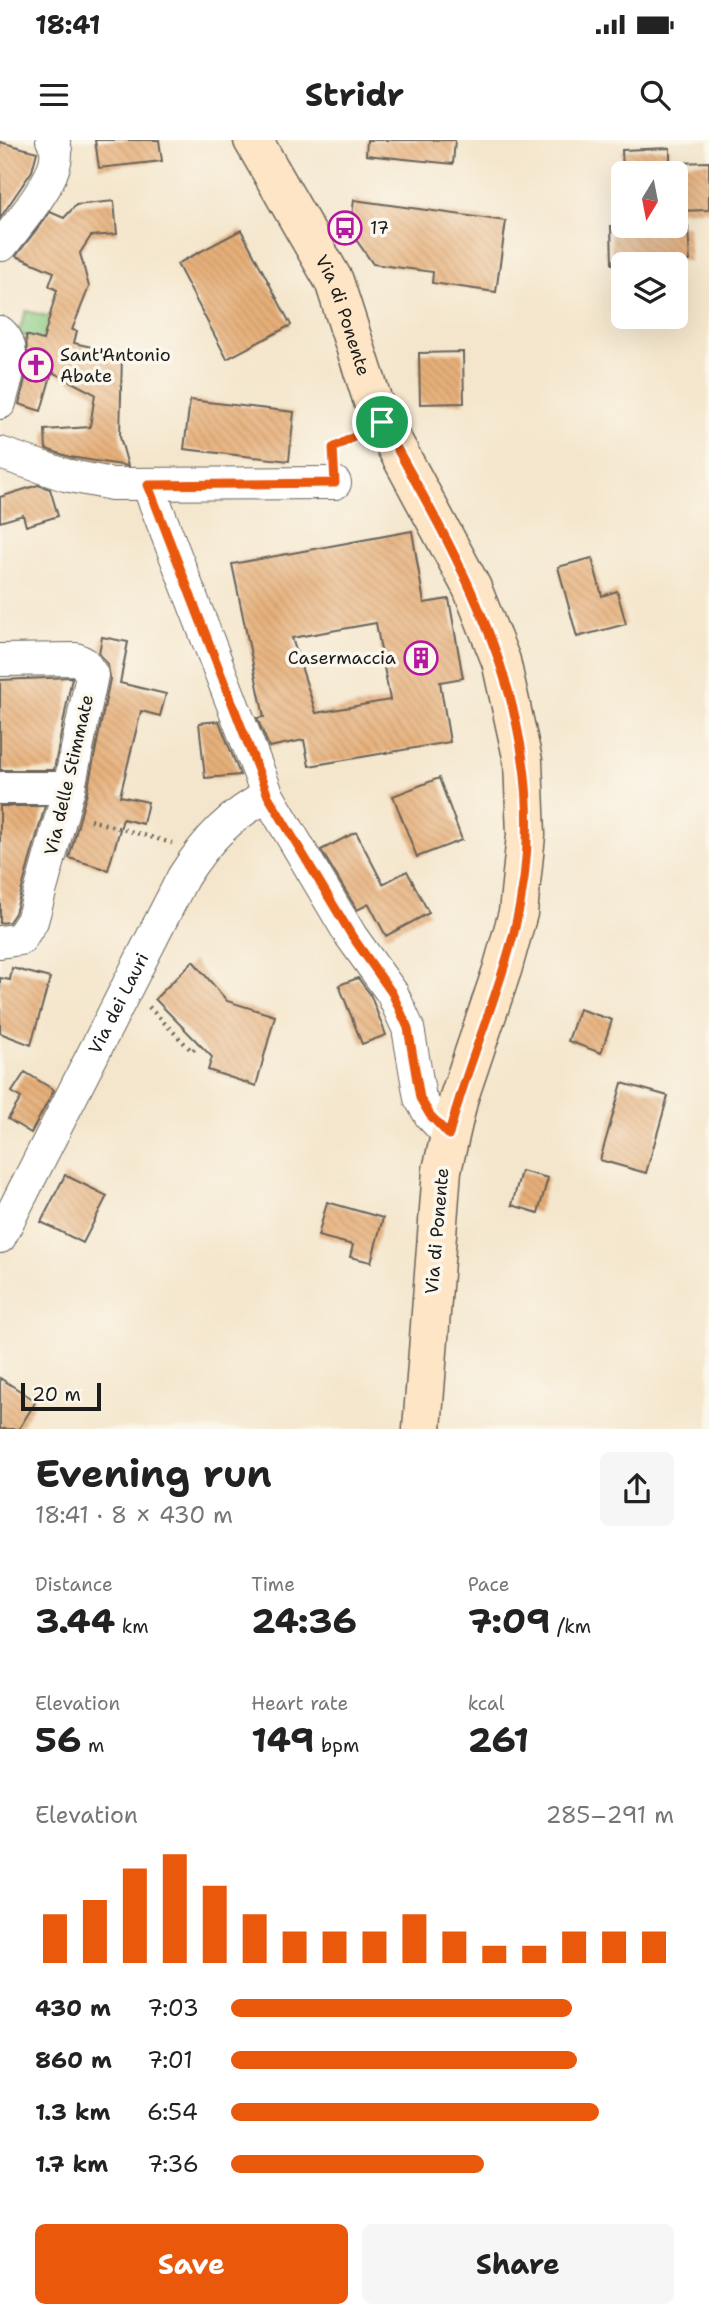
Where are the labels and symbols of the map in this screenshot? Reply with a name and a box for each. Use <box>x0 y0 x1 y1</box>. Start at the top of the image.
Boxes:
north arrow <box>611 161 688 238</box>
bus stop icon: 17 <box>326 209 364 247</box>
place label: 17 <box>370 216 389 240</box>
street label: Via di Ponente <box>310 251 376 379</box>
place label: Sant'Antonio Abate <box>60 343 171 388</box>
church icon: Sant'Antonio Abate <box>17 346 55 384</box>
pin <box>352 392 412 452</box>
building icon: Casermaccia <box>402 639 440 677</box>
place label: Casermaccia <box>288 646 396 670</box>
street label: Via delle Stimmate <box>39 692 99 858</box>
street label: Via dei Lauri <box>83 949 155 1058</box>
street label: Via di Ponente <box>420 1167 454 1295</box>
scale bar <box>21 1380 102 1412</box>

